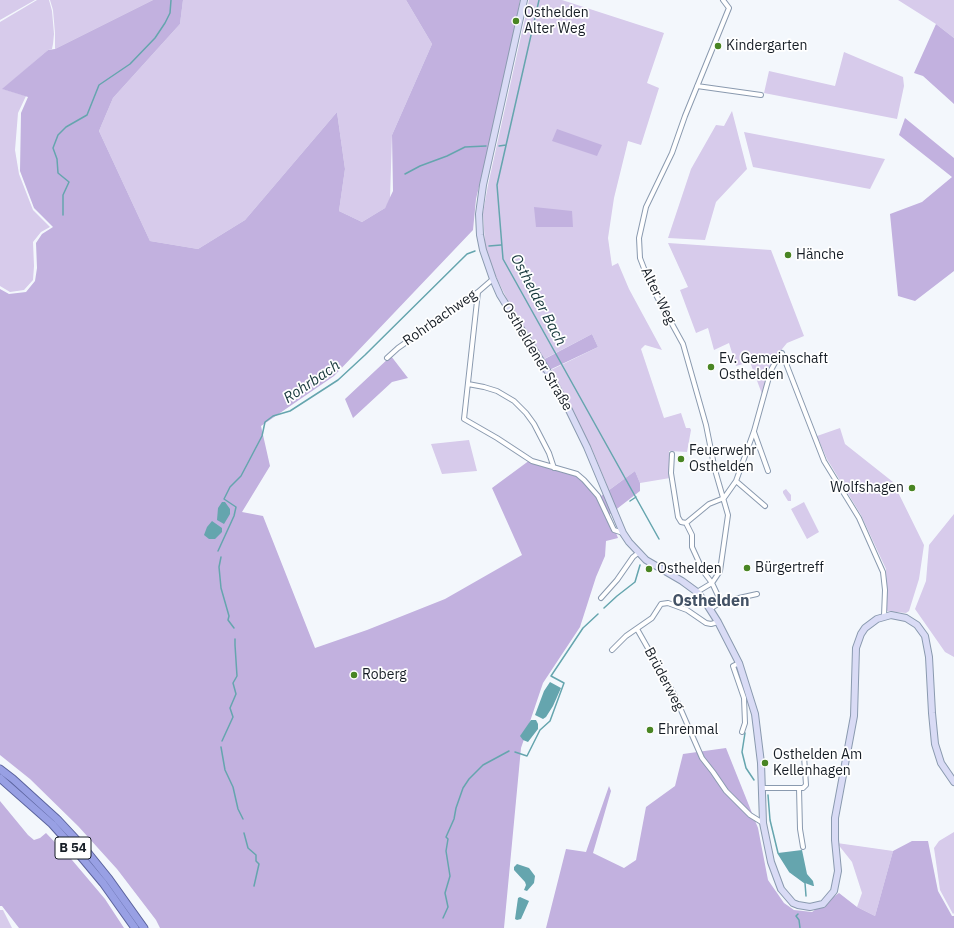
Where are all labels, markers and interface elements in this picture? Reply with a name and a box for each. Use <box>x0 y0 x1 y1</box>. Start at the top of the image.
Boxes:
place label: Osthelden Alter Weg <box>524 5 589 38</box>
marker: Osthelden Alter Weg <box>511 16 521 26</box>
place label: Kindergarten <box>726 38 807 54</box>
marker: Kindergarten <box>713 41 723 51</box>
place label: Hänche <box>796 247 844 263</box>
marker: Hänche <box>783 250 793 260</box>
water label: Osthelder Bach <box>506 251 570 349</box>
street label: Alter Weg <box>637 265 679 327</box>
street label: Rohrbachweg <box>400 286 480 350</box>
street label: Ostheldener Straße <box>498 300 576 414</box>
place label: Ev. Gemeinschaft Osthelden <box>719 351 828 384</box>
water label: Rohrbach <box>280 357 344 407</box>
marker: Ev. Gemeinschaft Osthelden <box>706 362 716 372</box>
place label: Feuerwehr Osthelden <box>689 443 756 476</box>
marker: Feuerwehr Osthelden <box>676 454 686 464</box>
place label: Wolfshagen <box>830 480 904 496</box>
marker: Wolfshagen <box>907 483 917 493</box>
place label: Bürgertreff <box>755 560 824 576</box>
place label: Osthelden <box>657 561 722 577</box>
marker: Bürgertreff <box>742 563 752 573</box>
marker: Osthelden <box>644 564 654 574</box>
district label: Osthelden <box>672 591 750 611</box>
street label: Brüderweg <box>640 645 688 713</box>
place label: Roberg <box>362 667 407 683</box>
marker: Roberg <box>349 670 359 680</box>
place label: Ehrenmal <box>658 722 718 738</box>
marker: Ehrenmal <box>645 725 655 735</box>
place label: Osthelden Am Kellenhagen <box>773 747 862 780</box>
marker: Osthelden Am Kellenhagen <box>760 758 770 768</box>
road number: B 54 <box>55 837 91 859</box>

